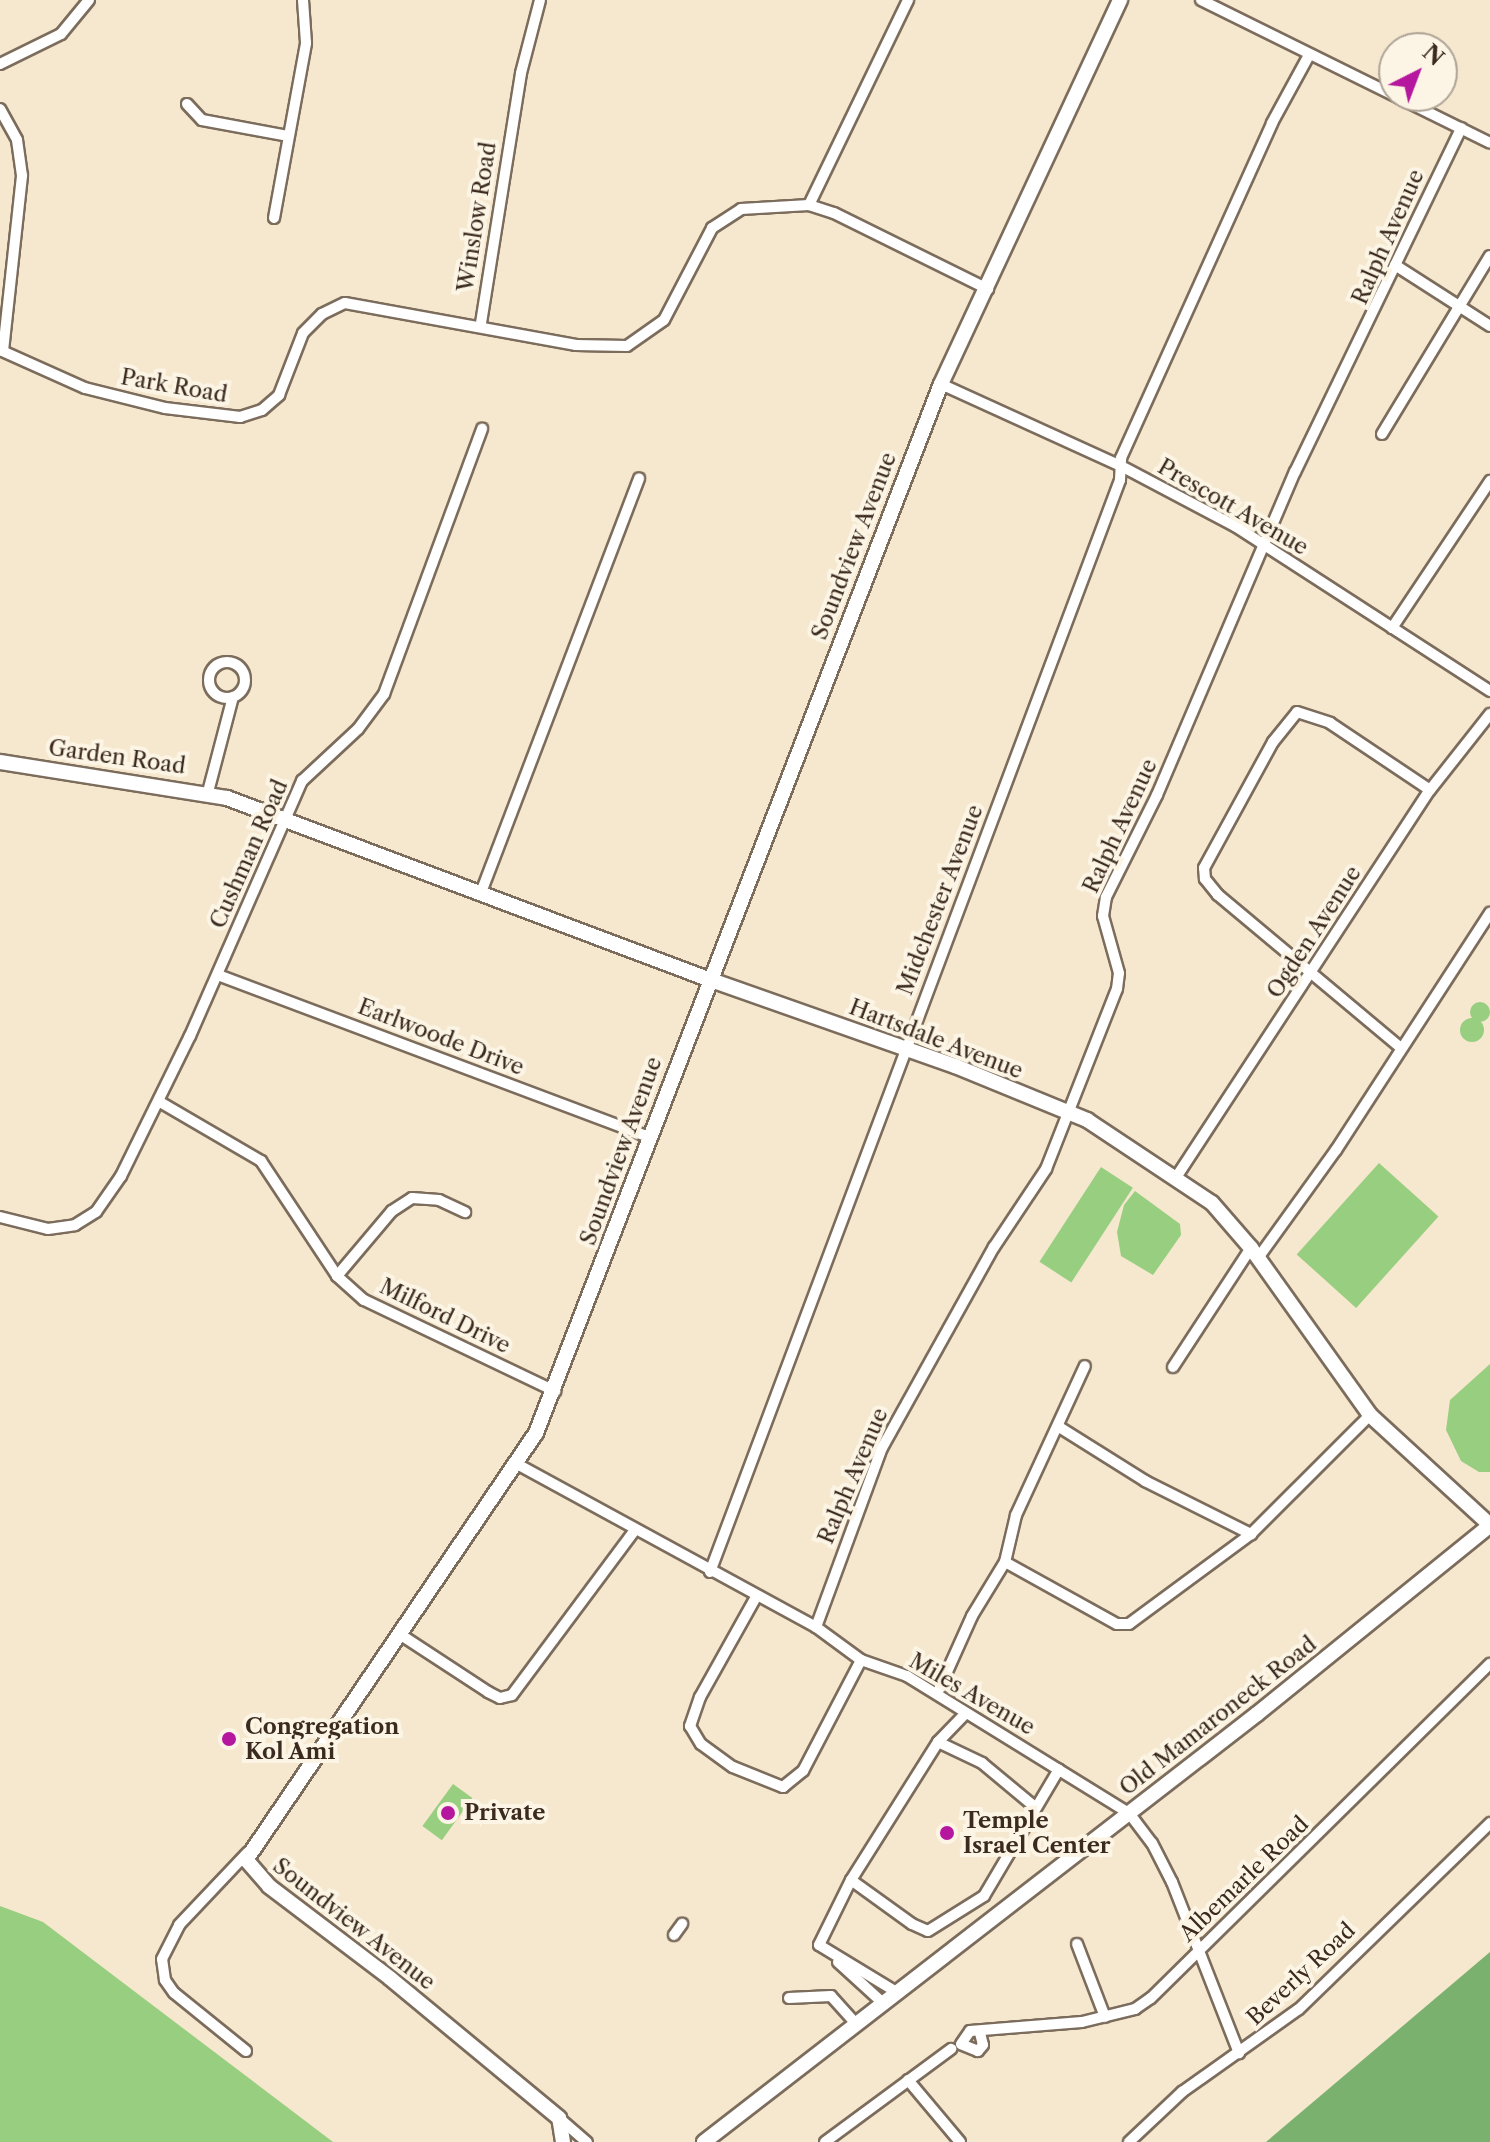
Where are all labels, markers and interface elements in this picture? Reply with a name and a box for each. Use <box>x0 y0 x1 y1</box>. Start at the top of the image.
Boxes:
north arrow <box>1378 32 1458 112</box>
text: N <box>1417 39 1449 72</box>
street label: Winslow Road <box>452 140 502 294</box>
street label: Ralph Avenue <box>1346 165 1430 309</box>
street label: Park Road <box>118 364 230 408</box>
street label: Soundview Avenue <box>806 448 902 644</box>
street label: Prescott Avenue <box>1153 453 1313 561</box>
street label: Garden Road <box>47 734 187 780</box>
street label: Ralph Avenue <box>1077 754 1163 898</box>
street label: Cushman Road <box>204 776 294 932</box>
street label: Midchester Avenue <box>891 801 989 999</box>
street label: Ogden Avenue <box>1261 861 1367 1003</box>
street label: Earlwoode Drive <box>354 993 528 1081</box>
street label: Hartsdale Avenue <box>845 994 1027 1084</box>
street label: Soundview Avenue <box>574 1053 668 1249</box>
street label: Milford Drive <box>375 1273 515 1359</box>
street label: Ralph Avenue <box>812 1404 894 1548</box>
street label: Old Mamaroneck Road <box>1114 1631 1322 1801</box>
street label: Miles Avenue <box>904 1647 1040 1741</box>
place label: Congregation Kol Ami <box>245 1713 399 1764</box>
marker: Congregation Kol Ami <box>220 1730 238 1748</box>
place label: Private <box>464 1800 545 1826</box>
marker: Private <box>439 1804 457 1822</box>
place label: Temple Israel Center <box>963 1807 1111 1858</box>
street label: Albemarle Road <box>1174 1811 1314 1947</box>
marker: Temple Israel Center <box>938 1824 956 1842</box>
street label: Soundview Avenue <box>267 1852 441 1996</box>
street label: Beverly Road <box>1241 1917 1361 2031</box>

